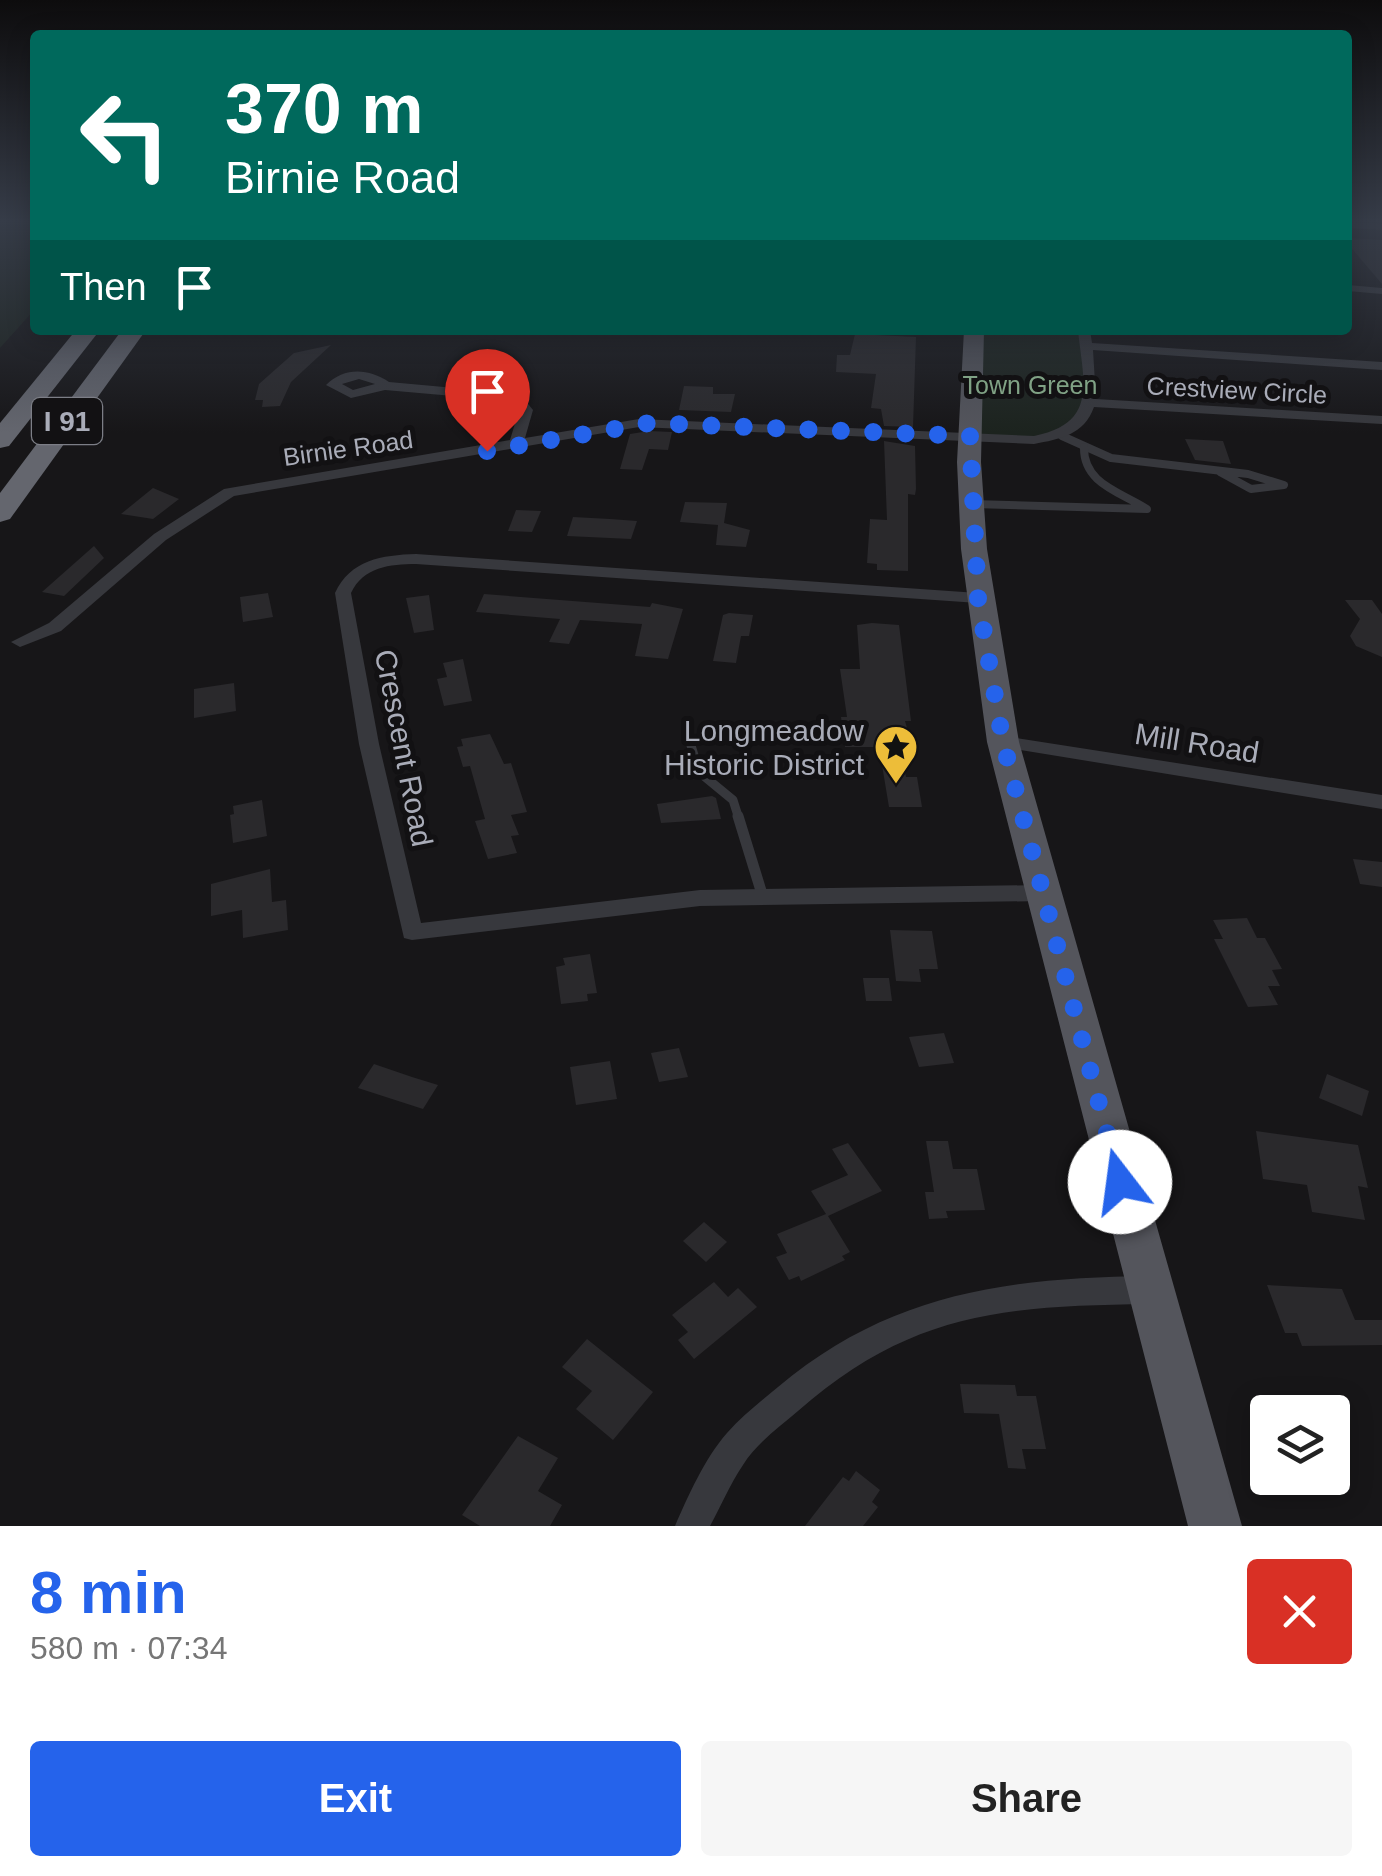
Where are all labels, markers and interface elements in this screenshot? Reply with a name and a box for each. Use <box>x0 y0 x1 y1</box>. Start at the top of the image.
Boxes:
icon: left <box>60 70 190 200</box>
text: 370 m <box>225 70 423 148</box>
text: Birnie Road <box>225 152 460 203</box>
icon: arrive <box>167 260 222 315</box>
text: Then <box>60 266 147 308</box>
pin <box>445 349 530 452</box>
icon: arrive <box>460 364 515 419</box>
park label: Town Green <box>963 371 1097 399</box>
street label: Crestview Circle <box>1146 371 1328 409</box>
road number: I 91 <box>32 398 102 444</box>
street label: Birnie Road <box>281 425 415 471</box>
street label: Crescent Road <box>369 647 439 849</box>
place label: Longmeadow Historic District <box>664 714 865 781</box>
street label: Mill Road <box>1133 717 1261 769</box>
place icon: Longmeadow Historic District <box>873 724 919 785</box>
position arrow <box>1068 1130 1172 1234</box>
map controls <box>1250 1395 1350 1495</box>
button: layers <box>1250 1395 1350 1495</box>
text: 8 min <box>30 1559 187 1626</box>
button: close <box>1247 1559 1352 1664</box>
text: 580 m · 07:34 <box>30 1630 227 1666</box>
button: Exit <box>30 1741 681 1856</box>
button: Share <box>701 1741 1352 1856</box>

